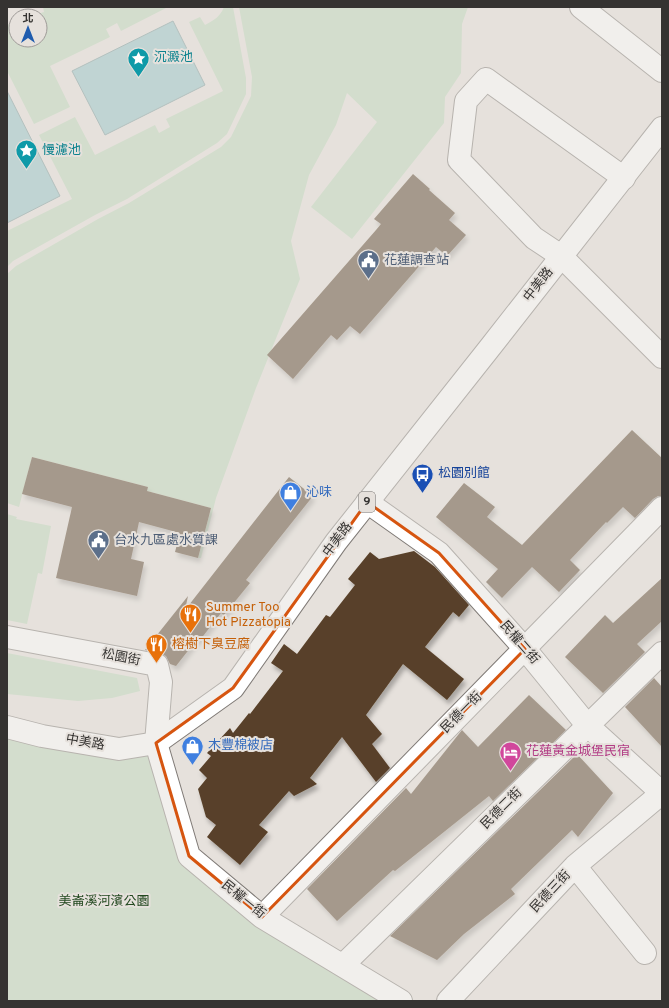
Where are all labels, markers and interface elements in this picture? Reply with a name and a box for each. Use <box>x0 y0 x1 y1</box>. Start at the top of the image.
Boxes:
north arrow <box>8 8 48 48</box>
text: 北 <box>23 12 34 26</box>
place icon: 沉澱池 <box>126 45 152 78</box>
place label: 沉澱池 <box>154 50 193 66</box>
place icon: 慢濾池 <box>14 138 40 171</box>
place label: 慢濾池 <box>42 143 81 159</box>
public building icon: 花蓮調查站 <box>356 248 382 281</box>
place label: 花蓮調查站 <box>384 253 449 269</box>
street label: 中美路 <box>521 265 557 305</box>
bus stop icon: 松園別館 <box>410 461 436 494</box>
place label: 松園別館 <box>438 465 490 482</box>
shop icon: 沁味 <box>278 480 304 513</box>
place label: 沁味 <box>306 485 332 501</box>
road number: 9 <box>359 492 375 512</box>
street label: 中美路 <box>320 520 356 560</box>
public building icon: 台水九區處水質課 <box>86 528 112 561</box>
place label: 台水九區處水質課 <box>114 533 218 549</box>
place label: Summer Too Hot Pizzatopia <box>206 600 291 631</box>
restaurant icon: Summer Too Hot Pizzatopia <box>177 602 203 635</box>
street label: 民權二街 <box>496 618 542 668</box>
restaurant icon: 榕樹下臭豆腐 <box>144 632 170 665</box>
place label: 榕樹下臭豆腐 <box>172 636 250 653</box>
street label: 松園街 <box>100 646 142 670</box>
street label: 民德一街 <box>437 688 486 737</box>
street label: 中美路 <box>64 732 106 754</box>
shop icon: 木豐棉被店 <box>179 733 205 766</box>
place label: 木豐棉被店 <box>208 737 273 754</box>
hotel icon: 花蓮黃金城堡民宿 <box>497 739 523 772</box>
place label: 花蓮黃金城堡民宿 <box>526 743 630 760</box>
street label: 民德二街 <box>477 784 526 833</box>
street label: 民德三街 <box>527 867 575 916</box>
street label: 民權一街 <box>218 877 268 923</box>
park label: 美崙溪河濱公園 <box>58 894 150 910</box>

